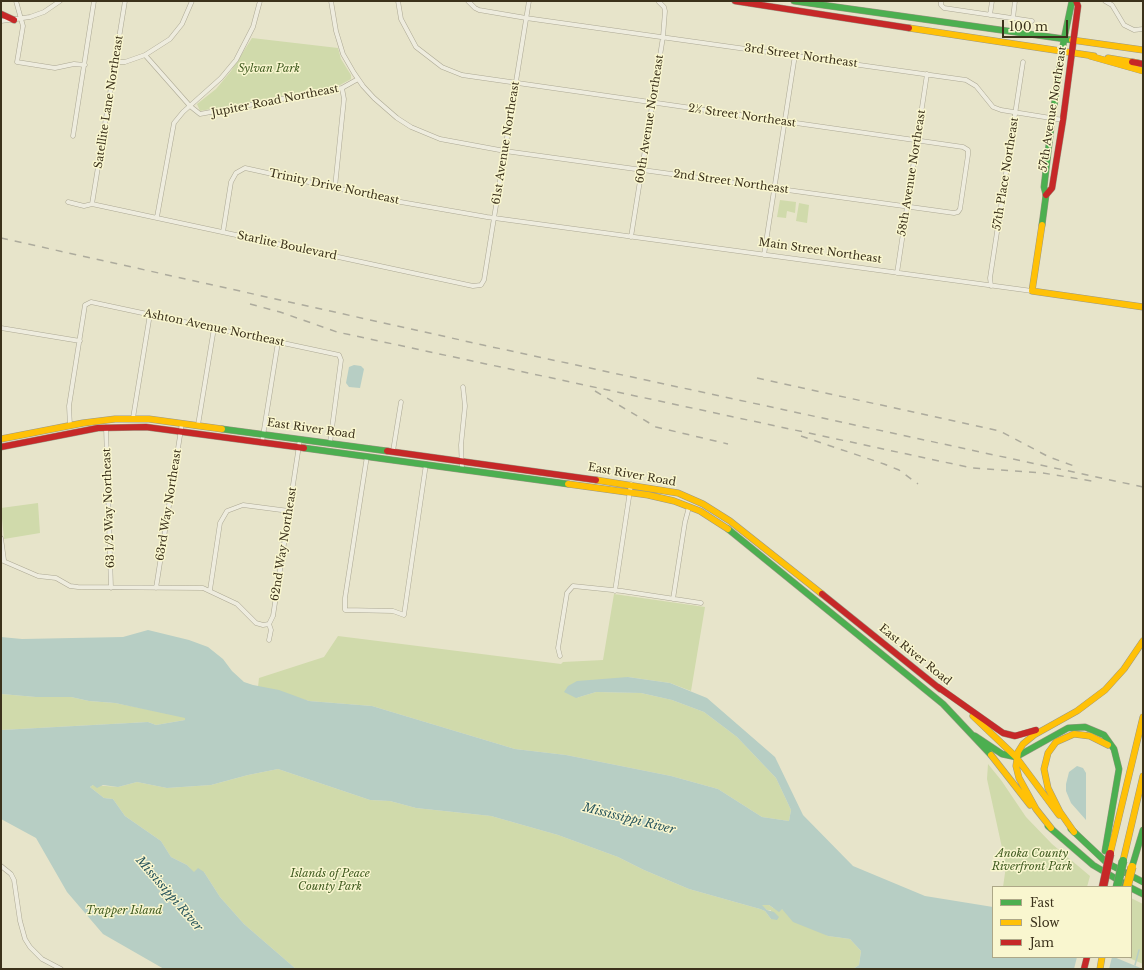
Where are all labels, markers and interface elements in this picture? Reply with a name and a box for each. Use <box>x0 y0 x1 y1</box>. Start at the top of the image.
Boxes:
scale bar <box>1004 12 1070 38</box>
text: 100 m <box>1009 19 1048 34</box>
street label: Satellite Lane Northeast <box>92 34 126 170</box>
street label: 3rd Street Northeast <box>744 42 858 70</box>
street label: 57th Avenue Northeast <box>1037 45 1069 173</box>
street label: 60th Avenue Northeast <box>633 54 667 184</box>
park label: Sylvan Park <box>238 62 300 76</box>
street label: 61st Avenue Northeast <box>490 80 522 206</box>
street label: Jupiter Road Northeast <box>210 82 340 120</box>
street label: 2½ Street Northeast <box>687 102 797 130</box>
street label: 58th Avenue Northeast <box>895 109 929 237</box>
street label: 57th Place Northeast <box>991 116 1021 232</box>
street label: Trinity Drive Northeast <box>268 167 400 207</box>
street label: 2nd Street Northeast <box>672 167 790 197</box>
street label: Starlite Boulevard <box>236 229 338 263</box>
street label: Main Street Northeast <box>758 236 882 266</box>
street label: Ashton Avenue Northeast <box>142 307 286 349</box>
street label: East River Road <box>266 416 356 442</box>
street label: 63 1/2 Way Northeast <box>100 448 118 568</box>
street label: 63rd Way Northeast <box>154 448 184 562</box>
street label: East River Road <box>587 461 677 489</box>
street label: 62nd Way Northeast <box>268 486 300 602</box>
street label: East River Road <box>876 622 954 688</box>
water label: Mississippi River <box>581 801 677 837</box>
park label: Anoka County Riverfront Park <box>992 847 1072 873</box>
water label: Mississippi River <box>133 854 205 934</box>
park label: Islands of Peace County Park <box>290 867 370 893</box>
legend <box>992 886 1132 958</box>
text: Fast <box>1030 895 1054 910</box>
park label: Trapper Island <box>86 904 162 918</box>
text: Slow <box>1030 915 1059 930</box>
text: Jam <box>1030 935 1054 950</box>

